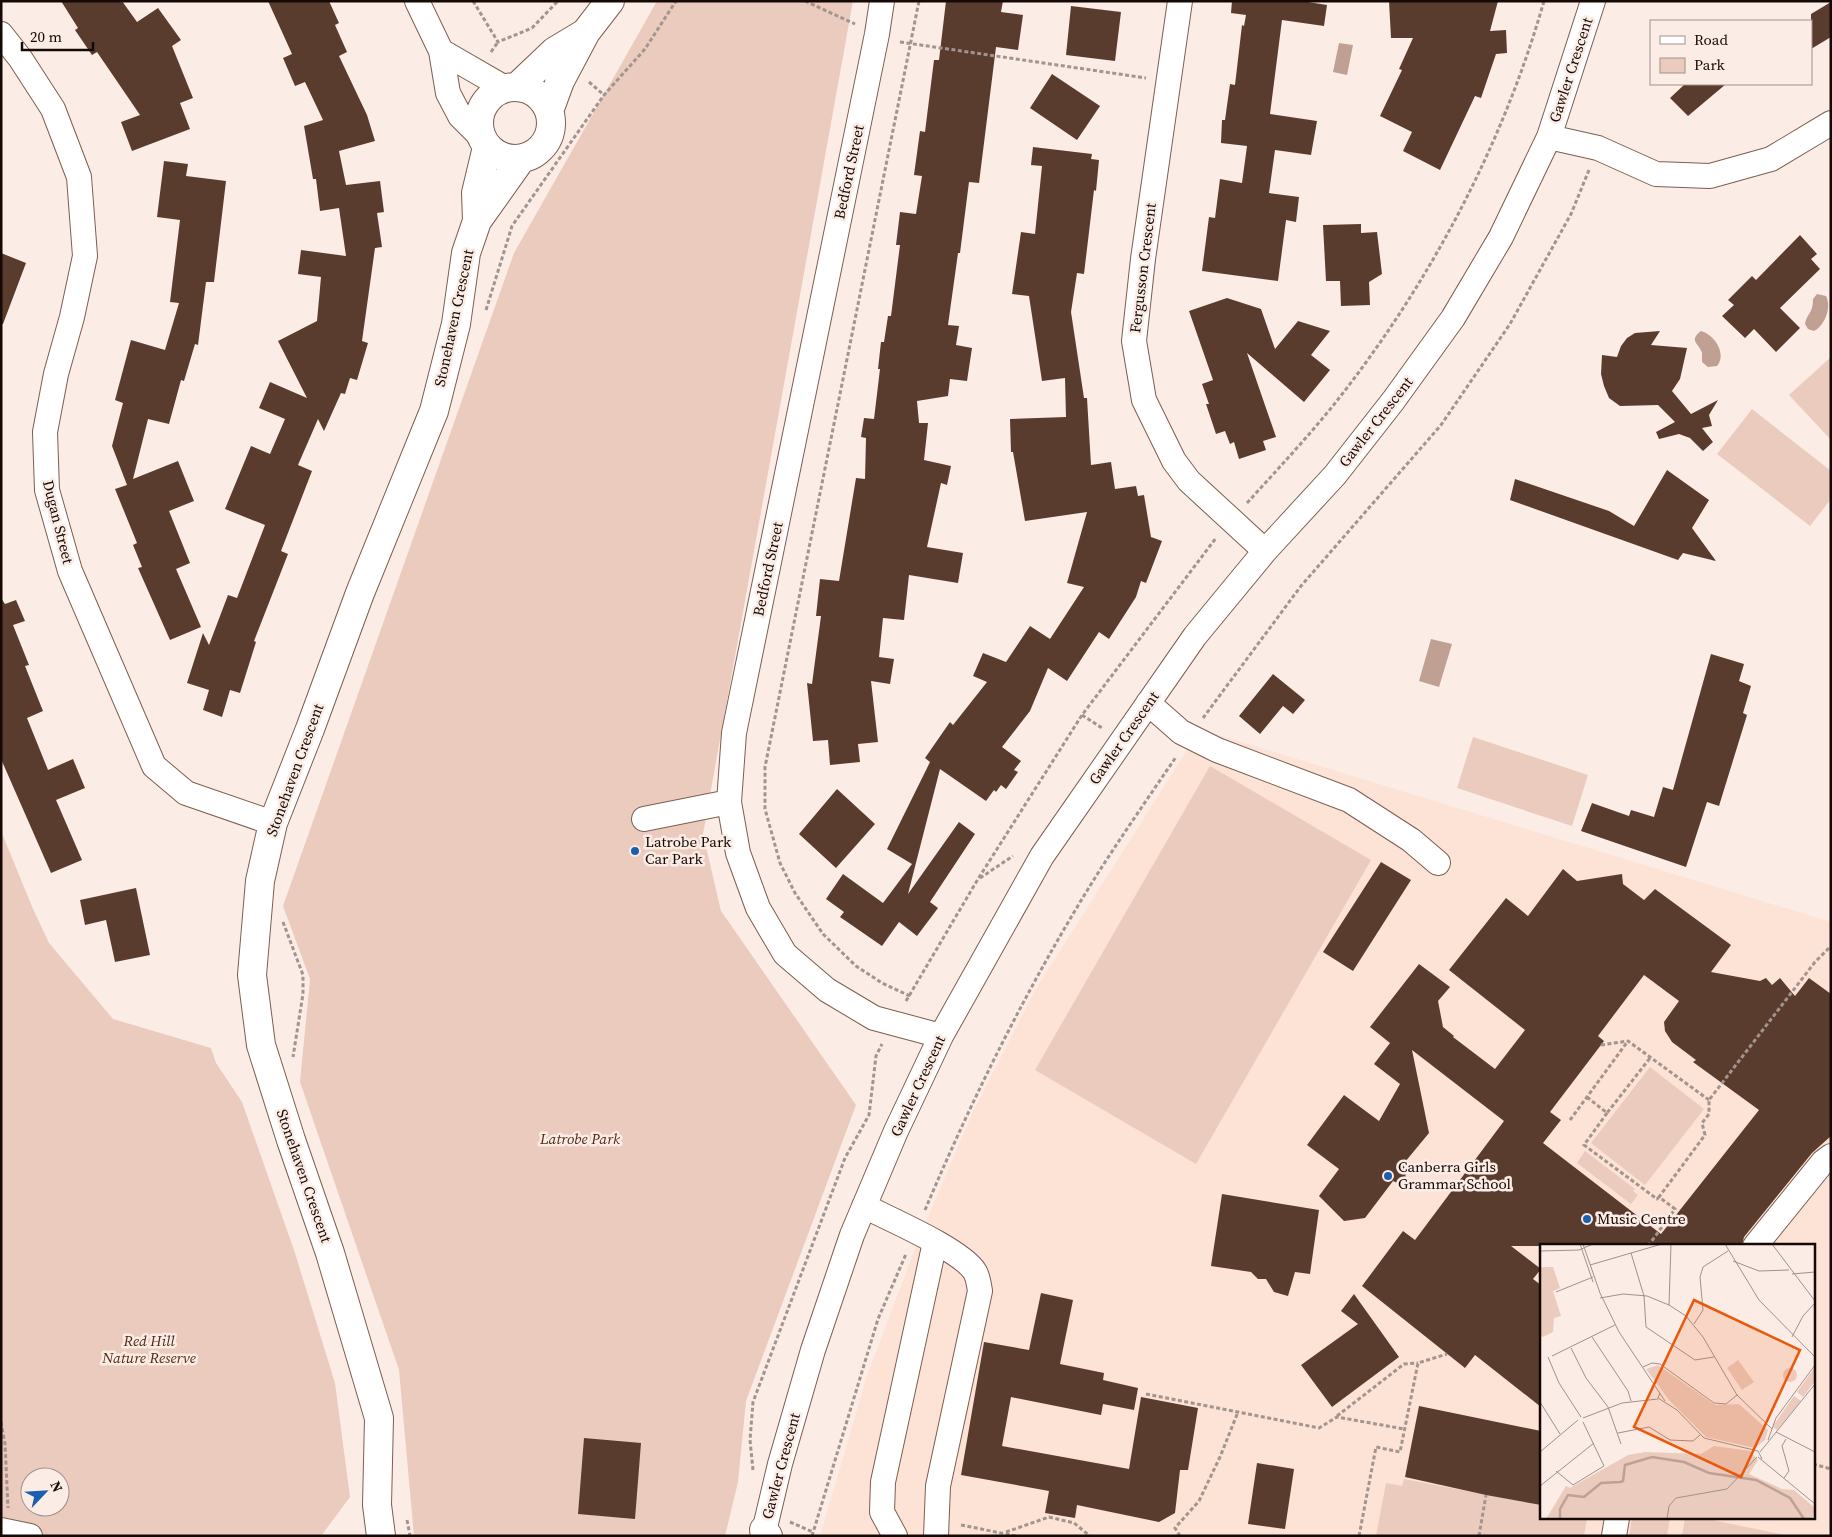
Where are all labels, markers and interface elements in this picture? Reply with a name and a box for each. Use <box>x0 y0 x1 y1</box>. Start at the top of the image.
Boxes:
street label: Gawler Crescent <box>1544 14 1597 125</box>
scale bar <box>22 20 94 52</box>
legend <box>1650 20 1812 85</box>
text: 20 m <box>30 26 62 47</box>
text: Road <box>1694 29 1728 50</box>
text: Park <box>1694 54 1726 75</box>
street label: Bedford Street <box>828 123 869 221</box>
street label: Fergusson Crescent <box>1124 202 1161 334</box>
street label: Stonehaven Crescent <box>429 247 478 388</box>
street label: Gawler Crescent <box>1334 372 1418 471</box>
street label: Dugan Street <box>38 478 79 566</box>
street label: Bedford Street <box>747 520 788 618</box>
street label: Gawler Crescent <box>1084 687 1164 789</box>
street label: Stonehaven Crescent <box>261 700 328 839</box>
place label: Latrobe Park Car Park <box>645 831 732 869</box>
marker: Latrobe Park Car Park <box>629 845 641 857</box>
street label: Gawler Crescent <box>885 1032 950 1140</box>
street label: Stonehaven Crescent <box>272 1106 337 1245</box>
park label: Latrobe Park <box>539 1128 621 1149</box>
place label: Canberra Girls Grammar School <box>1398 1156 1512 1194</box>
marker: Canberra Girls Grammar School <box>1382 1170 1394 1182</box>
place label: Music Centre <box>1597 1208 1686 1229</box>
marker: Music Centre <box>1581 1213 1593 1225</box>
inset map <box>1540 1244 1814 1520</box>
park label: Red Hill Nature Reserve <box>101 1330 196 1368</box>
street label: Gawler Crescent <box>756 1410 805 1521</box>
north arrow <box>20 1467 70 1517</box>
text: N <box>46 1478 68 1495</box>

